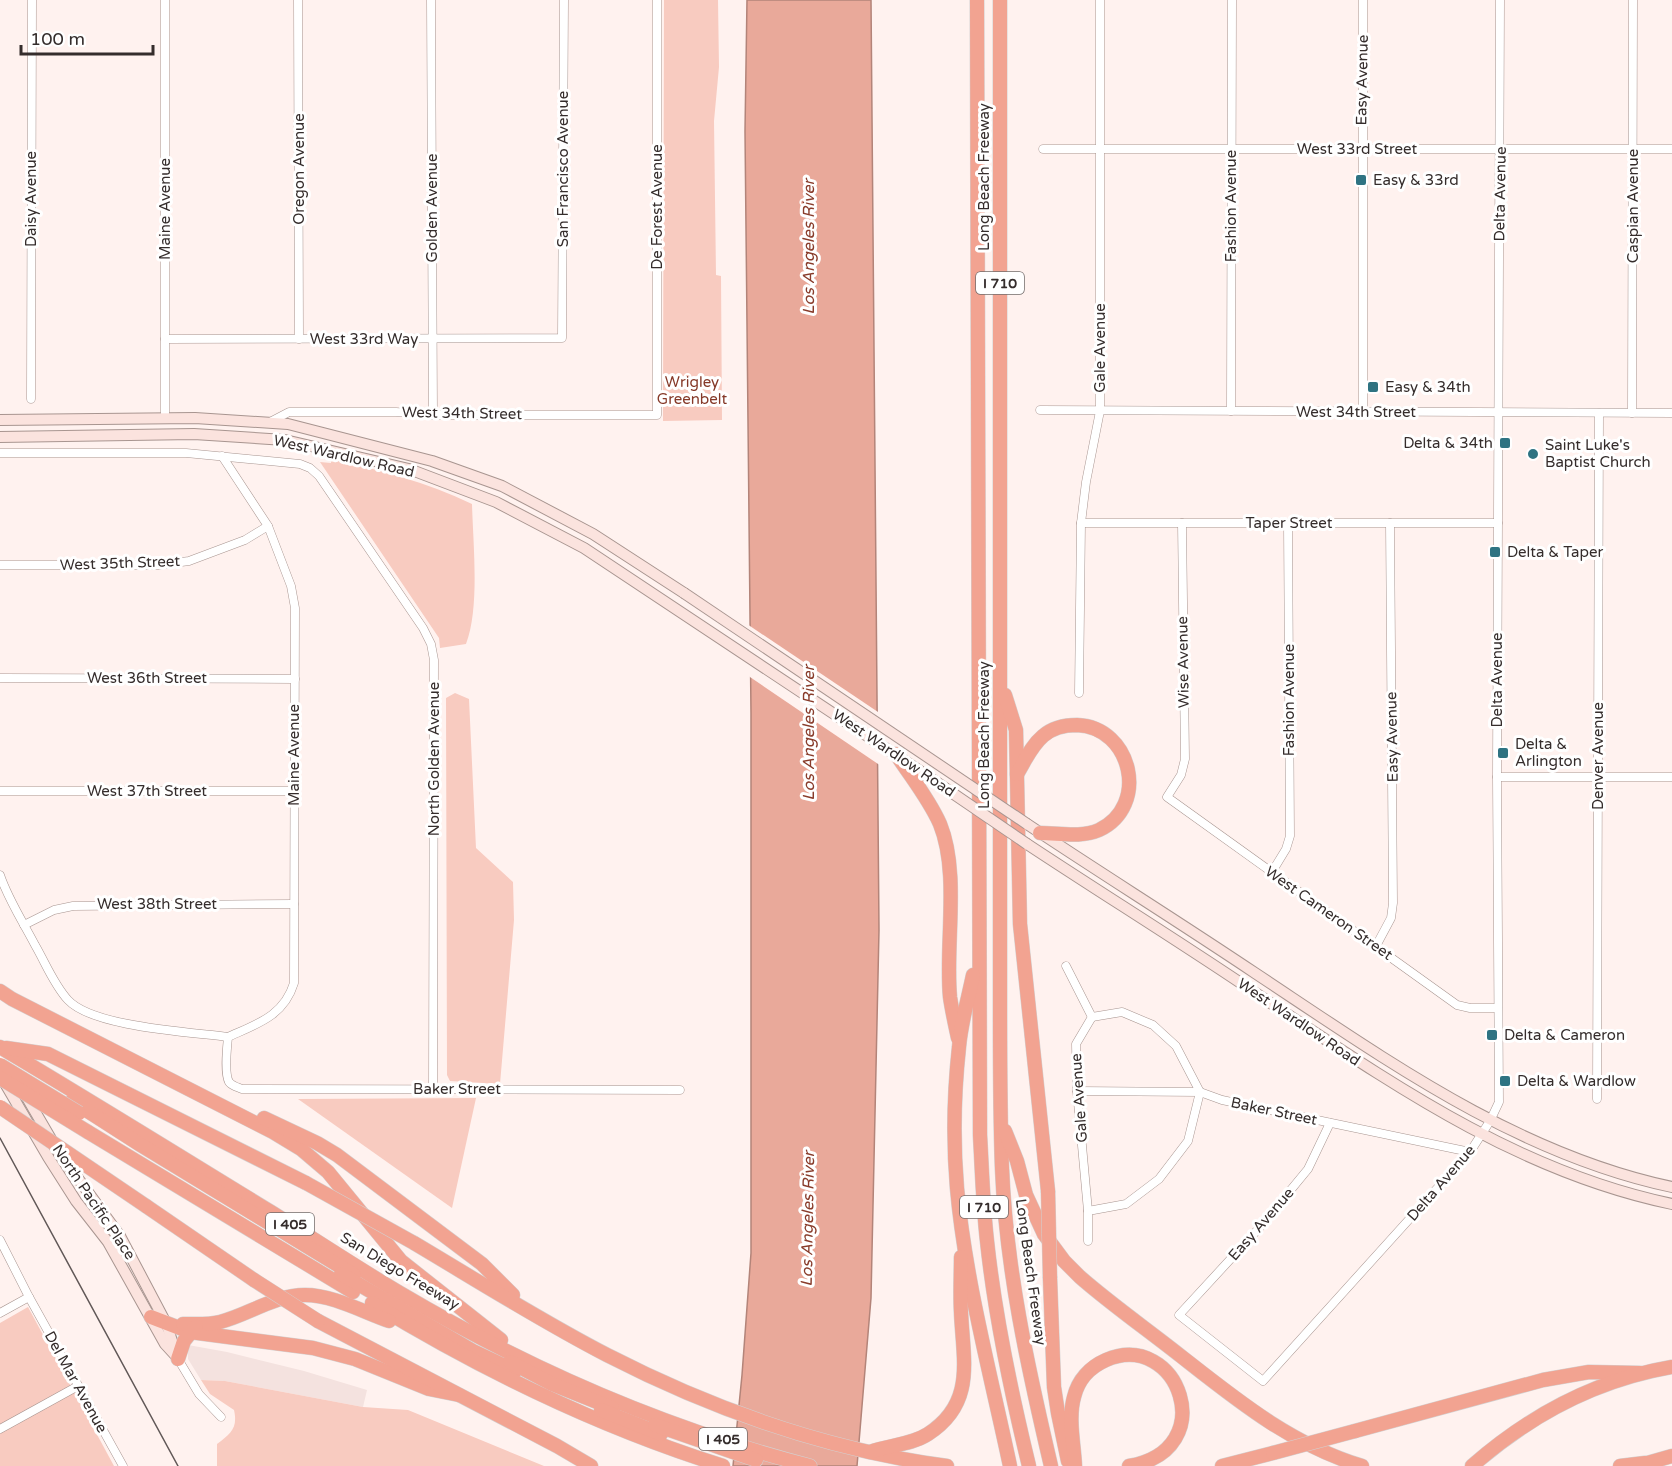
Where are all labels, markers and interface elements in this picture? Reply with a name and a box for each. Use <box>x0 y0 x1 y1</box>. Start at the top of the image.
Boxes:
scale bar <box>21 18 153 56</box>
text: 100 m <box>30 28 85 50</box>
street label: Easy Avenue <box>1352 35 1372 125</box>
street label: San Francisco Avenue <box>554 91 572 247</box>
street label: Long Beach Freeway <box>975 103 993 251</box>
street label: Oregon Avenue <box>290 113 308 225</box>
street label: West 33rd Street <box>1297 140 1417 158</box>
street label: De Forest Avenue <box>648 144 666 270</box>
street label: Delta Avenue <box>1490 146 1510 242</box>
street label: Caspian Avenue <box>1624 149 1642 263</box>
street label: Fashion Avenue <box>1222 150 1240 262</box>
street label: Daisy Avenue <box>22 151 40 247</box>
street label: Golden Avenue <box>423 154 441 262</box>
street label: Maine Avenue <box>156 158 174 260</box>
place label: Easy & 33rd <box>1373 171 1459 189</box>
marker: Easy & 33rd <box>1354 173 1368 187</box>
water label: Los Angeles River <box>799 177 819 315</box>
road number: I 710 <box>976 272 1024 294</box>
street label: Gale Avenue <box>1091 303 1109 393</box>
street label: West 33rd Way <box>310 330 418 348</box>
park label: Wrigley Greenbelt <box>657 373 727 408</box>
place label: Easy & 34th <box>1385 378 1471 396</box>
marker: Easy & 34th <box>1366 380 1380 394</box>
street label: West 34th Street <box>402 403 523 423</box>
street label: West 34th Street <box>1296 403 1416 421</box>
street label: West Wardlow Road <box>272 431 416 481</box>
place label: Delta & 34th <box>1403 434 1493 452</box>
marker: Delta & 34th <box>1498 436 1512 450</box>
place label: Saint Luke's Baptist Church <box>1545 436 1651 471</box>
marker: Saint Luke's Baptist Church <box>1526 447 1540 461</box>
street label: Taper Street <box>1246 514 1333 532</box>
place label: Delta & Taper <box>1507 543 1603 561</box>
marker: Delta & Taper <box>1488 545 1502 559</box>
street label: West 35th Street <box>60 552 181 574</box>
street label: Wise Avenue <box>1173 616 1193 708</box>
street label: Delta Avenue <box>1488 633 1506 727</box>
street label: Fashion Avenue <box>1280 644 1298 756</box>
street label: Long Beach Freeway <box>975 661 993 809</box>
water label: Los Angeles River <box>799 663 819 801</box>
street label: West 36th Street <box>87 669 207 687</box>
street label: North Golden Avenue <box>425 682 443 836</box>
street label: Easy Avenue <box>1382 692 1402 782</box>
street label: Denver Avenue <box>1589 702 1607 810</box>
street label: Maine Avenue <box>285 704 303 806</box>
street label: West Wardlow Road <box>829 705 959 801</box>
place label: Delta & Arlington <box>1515 735 1582 770</box>
marker: Delta & Arlington <box>1496 746 1510 760</box>
street label: West 37th Street <box>87 782 207 800</box>
street label: West Cameron Street <box>1262 862 1396 964</box>
street label: West 38th Street <box>97 895 217 913</box>
street label: West Wardlow Road <box>1234 974 1364 1070</box>
place label: Delta & Cameron <box>1504 1026 1625 1044</box>
marker: Delta & Cameron <box>1485 1028 1499 1042</box>
street label: Gale Avenue <box>1067 1053 1091 1143</box>
place label: Delta & Wardlow <box>1517 1072 1636 1090</box>
marker: Delta & Wardlow <box>1498 1074 1512 1088</box>
street label: Baker Street <box>413 1080 501 1098</box>
street label: Baker Street <box>1229 1093 1319 1129</box>
street label: North Pacific Place <box>49 1141 139 1263</box>
street label: Delta Avenue <box>1403 1141 1479 1225</box>
water label: Los Angeles River <box>797 1149 819 1287</box>
street label: Easy Avenue <box>1224 1184 1298 1264</box>
road number: I 710 <box>960 1196 1008 1218</box>
street label: Long Beach Freeway <box>1012 1198 1050 1346</box>
road number: I 405 <box>266 1213 314 1235</box>
street label: San Diego Freeway <box>337 1228 463 1314</box>
street label: Del Mar Avenue <box>41 1328 111 1436</box>
road number: I 405 <box>699 1428 747 1450</box>

